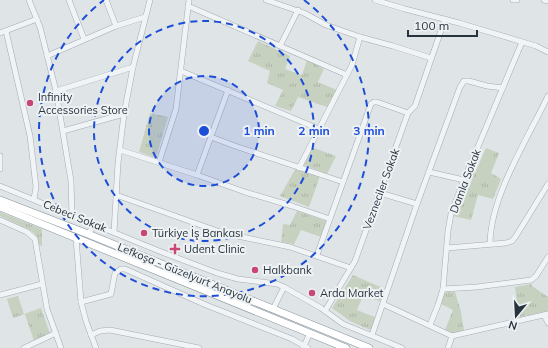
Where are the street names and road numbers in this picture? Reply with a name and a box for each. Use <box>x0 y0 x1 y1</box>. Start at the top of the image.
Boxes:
street label: Vezneciler Sokak <box>360 146 402 232</box>
street label: Damla Sokak <box>446 147 484 215</box>
street label: Cebeci Sokak <box>41 197 109 235</box>
street label: Lefkoşa - Güzelyurt Anayolu <box>116 240 254 306</box>

